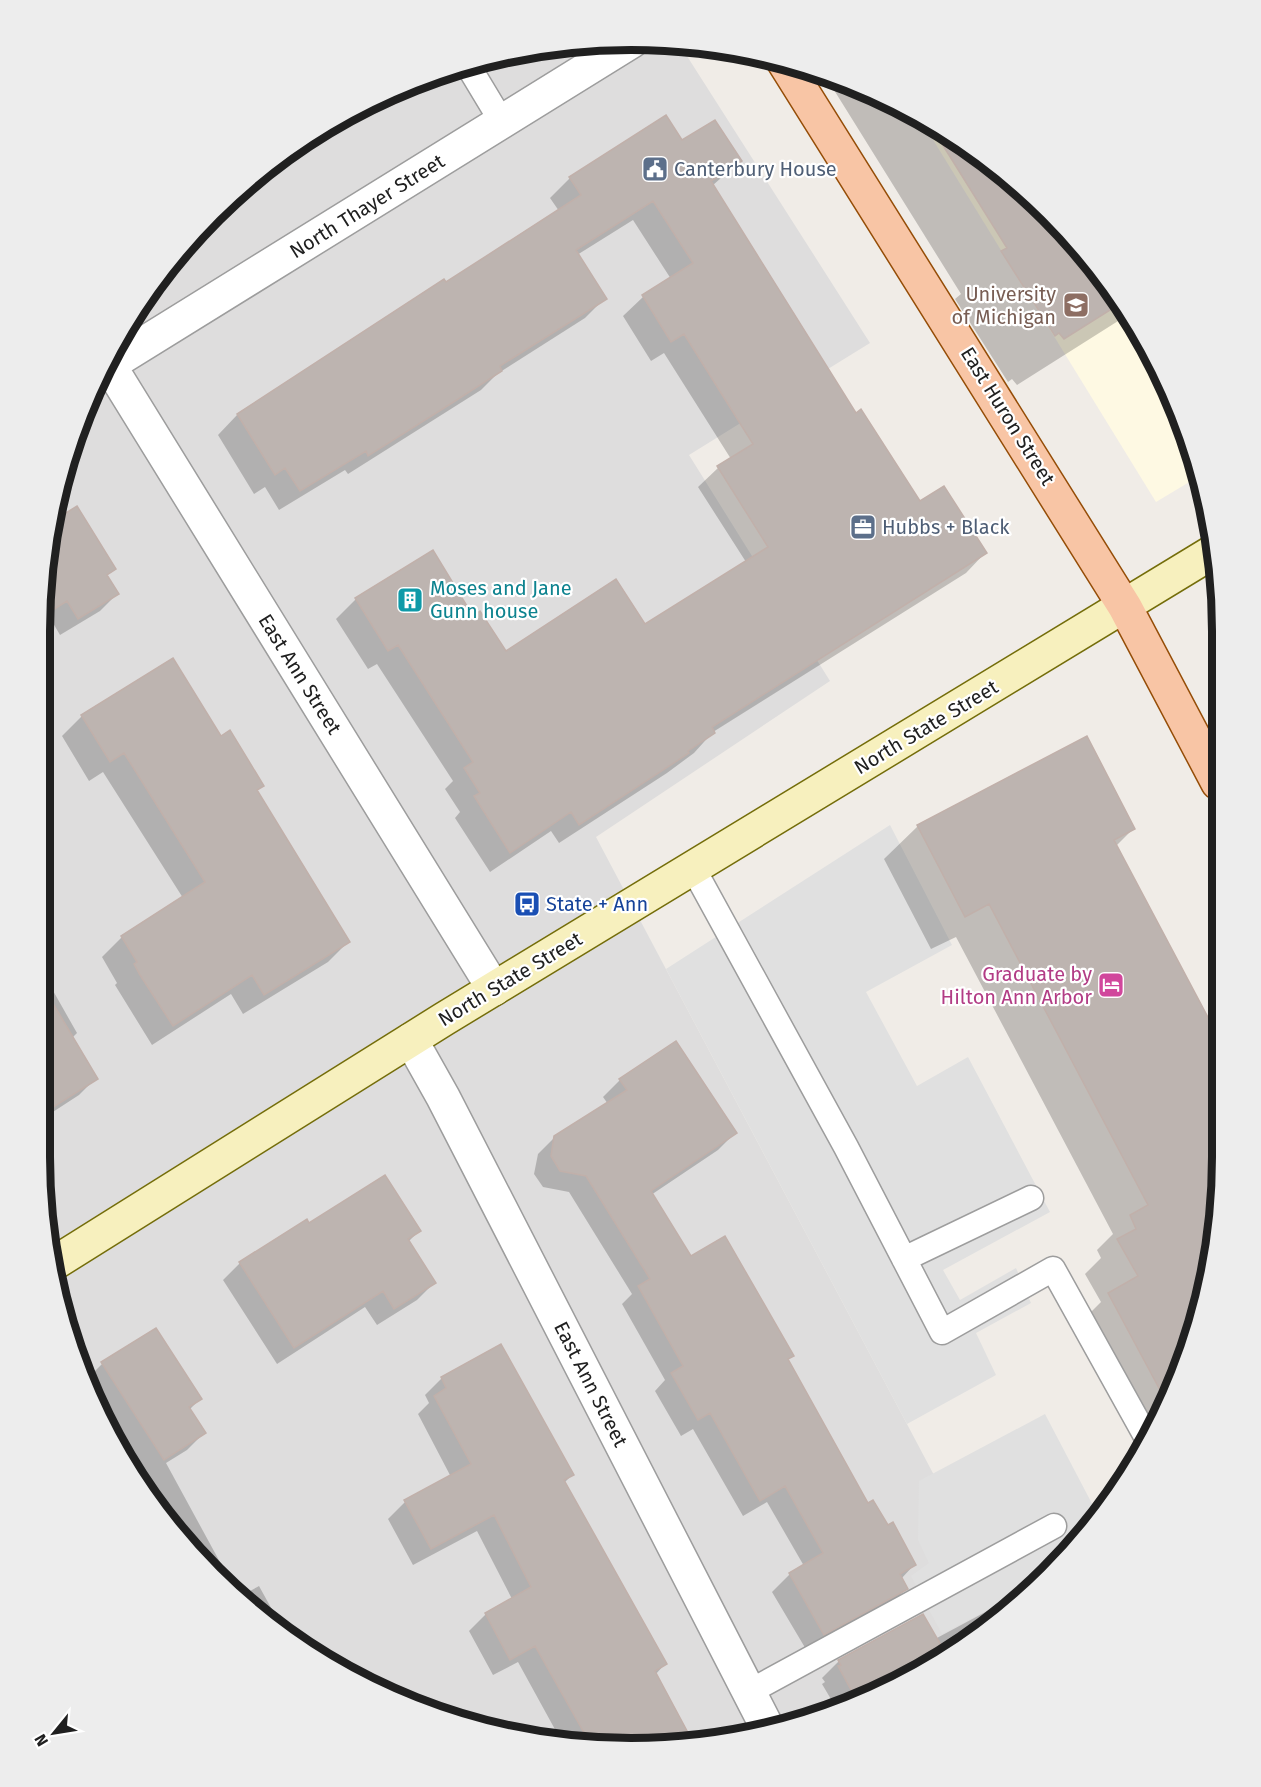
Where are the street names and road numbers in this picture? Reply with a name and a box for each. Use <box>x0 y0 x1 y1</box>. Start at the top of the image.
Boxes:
street label: North Thayer Street <box>285 148 449 263</box>
street label: East Huron Street <box>956 343 1061 490</box>
street label: East Ann Street <box>253 609 347 739</box>
street label: North State Street <box>850 674 1003 779</box>
street label: North State Street <box>434 926 587 1031</box>
street label: East Ann Street <box>549 1317 633 1451</box>

